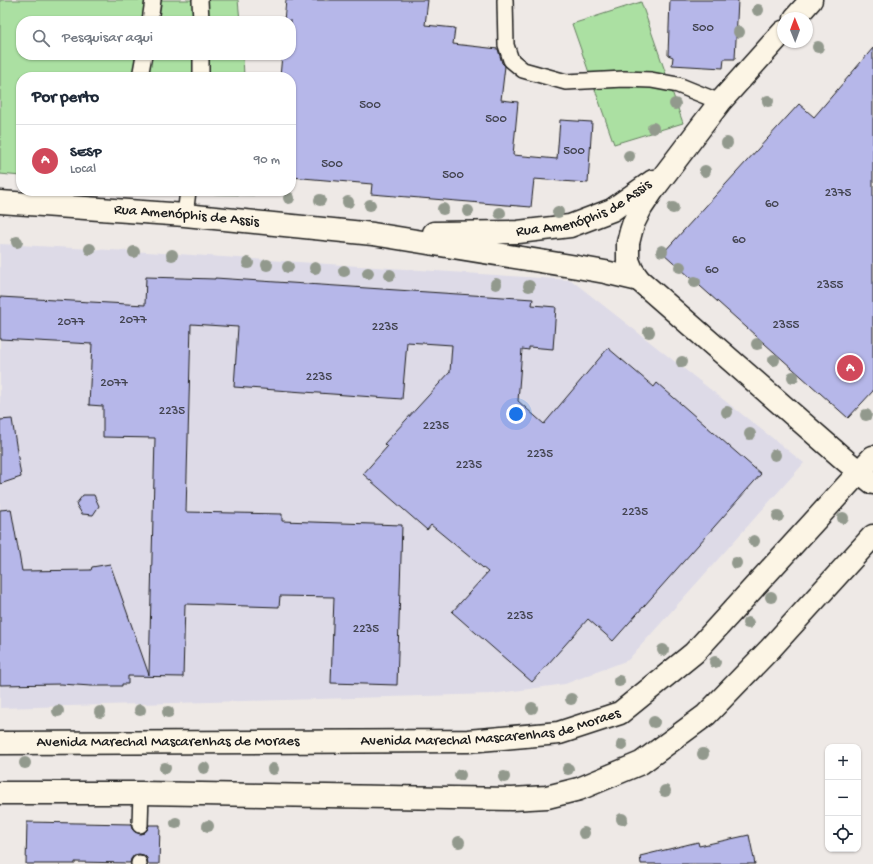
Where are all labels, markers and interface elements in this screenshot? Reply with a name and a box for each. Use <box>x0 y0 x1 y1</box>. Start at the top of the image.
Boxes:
north arrow <box>777 12 813 48</box>
search box <box>16 16 296 60</box>
house number: 500 <box>692 21 714 36</box>
icon: search <box>30 27 52 49</box>
text: Pesquisar aqui <box>62 29 153 47</box>
text: Por perto <box>32 88 99 108</box>
house number: 500 <box>359 98 381 113</box>
house number: 500 <box>485 112 507 127</box>
text: SESP <box>70 144 102 162</box>
house number: 500 <box>563 144 585 159</box>
text: A <box>41 153 49 168</box>
text: 90 m <box>254 153 280 168</box>
house number: 500 <box>321 157 343 172</box>
text: Local <box>70 162 96 177</box>
house number: 500 <box>442 168 464 183</box>
street label: Rua Amenóphis de Assis <box>515 176 656 241</box>
house number: 2375 <box>825 186 852 201</box>
house number: 60 <box>765 197 780 212</box>
street label: Rua Amenóphis de Assis <box>113 201 260 231</box>
house number: 60 <box>732 233 747 248</box>
house number: 60 <box>705 263 720 278</box>
house number: 2355 <box>817 278 844 293</box>
house number: 2077 <box>119 313 148 328</box>
house number: 2077 <box>57 315 86 330</box>
house number: 2355 <box>773 318 800 333</box>
house number: 2235 <box>372 320 398 335</box>
pin: A <box>837 353 863 383</box>
house number: 2235 <box>306 370 332 385</box>
house number: 2077 <box>100 376 129 391</box>
house number: 2235 <box>159 404 185 419</box>
your location <box>506 404 526 424</box>
house number: 2235 <box>423 419 449 434</box>
house number: 2235 <box>527 447 553 462</box>
house number: 2235 <box>456 458 482 473</box>
house number: 2235 <box>622 505 648 520</box>
house number: 2235 <box>507 609 533 624</box>
house number: 2235 <box>353 622 379 637</box>
street label: Avenida Marechal Mascarenhas de Moraes <box>360 704 623 750</box>
street label: Avenida Marechal Mascarenhas de Moraes <box>36 733 300 752</box>
map controls <box>825 744 861 852</box>
button: + <box>825 744 861 780</box>
button: − <box>825 780 861 816</box>
button: locate <box>825 816 861 852</box>

